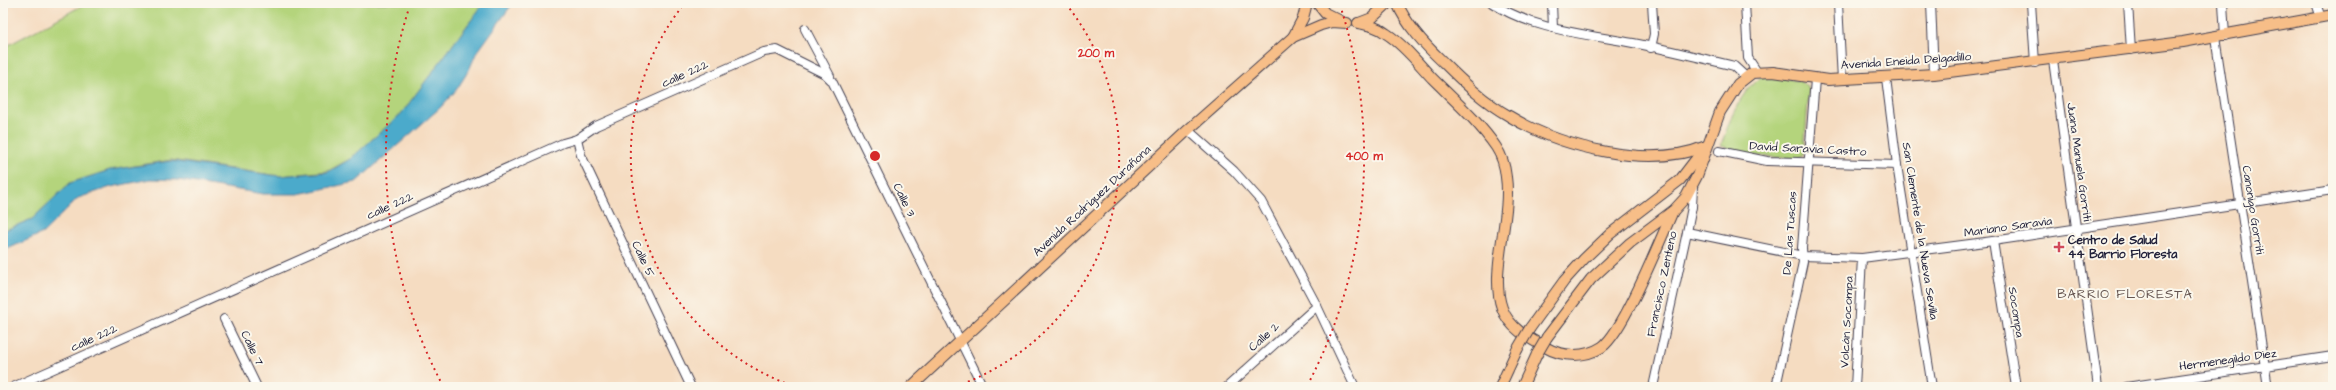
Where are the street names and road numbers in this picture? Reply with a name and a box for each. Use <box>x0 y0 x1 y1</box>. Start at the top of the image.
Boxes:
street label: Avenida Eneida Delgadillo <box>1840 48 1972 75</box>
street label: calle 222 <box>659 56 711 92</box>
street label: Juana Manuela Gorriti <box>2062 102 2096 223</box>
street label: David Saravia Castro <box>1749 137 1867 161</box>
street label: San Clemente de la Nueva Sevilla <box>1898 141 1942 321</box>
street label: Avenida Rodríguez Durañona <box>1029 142 1156 261</box>
street label: Canonigo Gorriti <box>2237 164 2268 256</box>
street label: Calle 3 <box>889 180 919 220</box>
street label: calle 222 <box>364 188 416 224</box>
street label: De Las Tuscas <box>1779 191 1801 275</box>
street label: Mariano Saravia <box>1963 212 2053 242</box>
street label: Francisco Zenteno <box>1642 229 1682 338</box>
street label: Calle 5 <box>627 238 659 280</box>
street label: Volcán Socompa <box>1836 276 1858 368</box>
street label: Socompa <box>2004 286 2028 338</box>
street label: Calle 2 <box>1245 318 1283 356</box>
street label: calle 222 <box>68 320 120 356</box>
street label: Calle 7 <box>236 328 268 369</box>
street label: Hermenegildo Diez <box>2178 345 2278 376</box>

